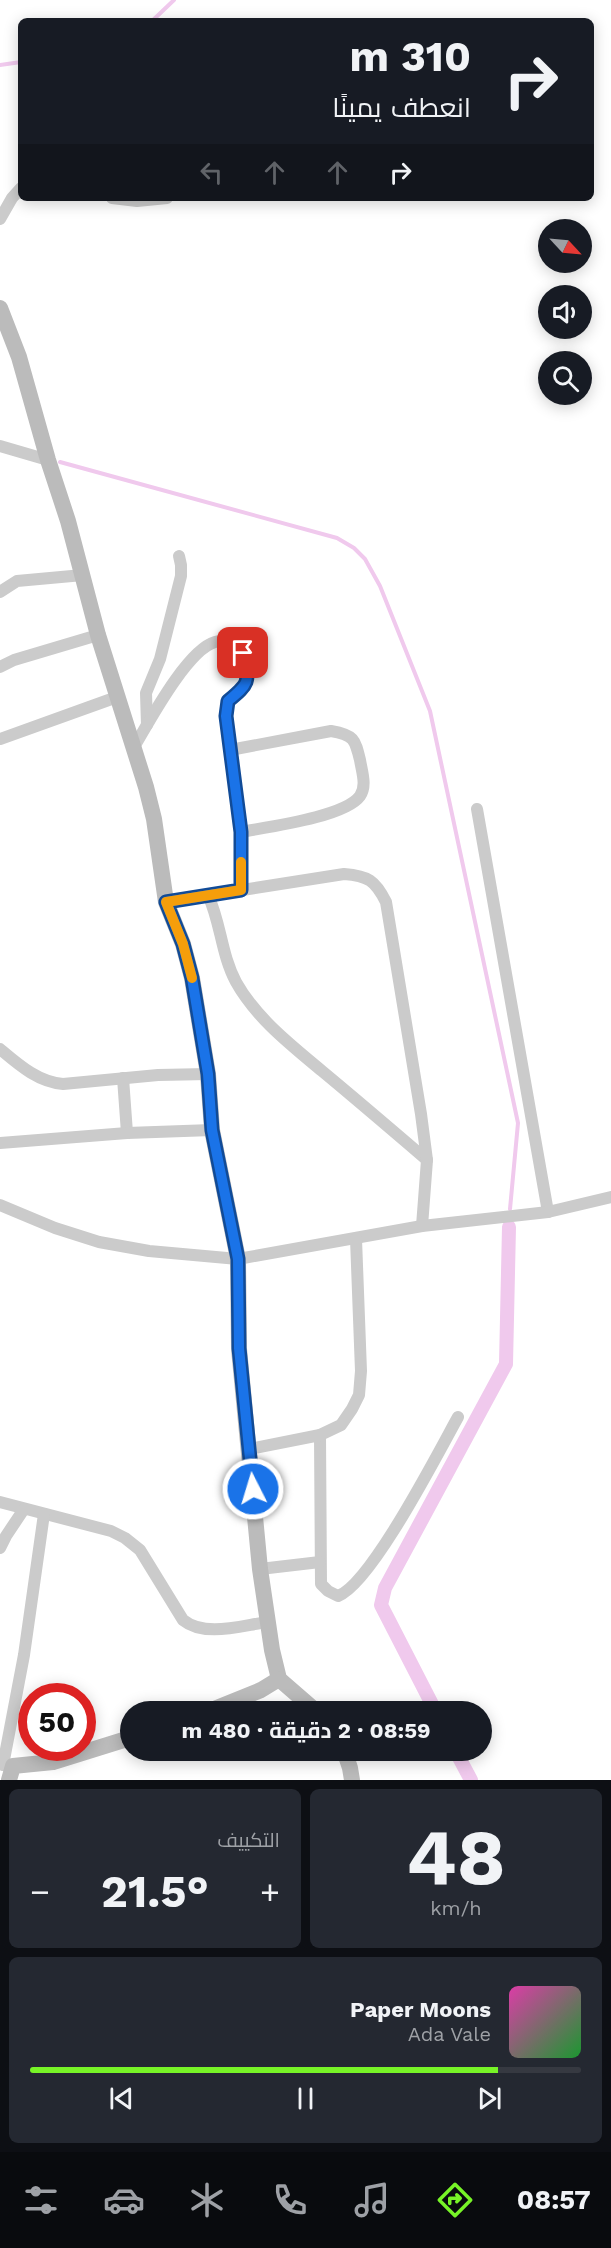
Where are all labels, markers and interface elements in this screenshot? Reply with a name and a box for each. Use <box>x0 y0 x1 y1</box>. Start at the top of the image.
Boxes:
text: 310 m <box>349 32 471 81</box>
icon: right <box>492 42 570 120</box>
text: انعطف يمينًا <box>332 92 471 124</box>
icon: left <box>195 156 228 189</box>
icon: ahead <box>258 156 291 189</box>
icon: ahead <box>321 156 354 189</box>
icon: right <box>384 156 417 189</box>
north arrow <box>538 219 592 273</box>
map controls <box>538 219 592 405</box>
button: sound <box>538 285 592 339</box>
button: search <box>538 351 592 405</box>
pin <box>217 627 268 678</box>
icon: arrive <box>226 636 259 669</box>
position arrow <box>221 1457 285 1521</box>
speed limit sign: 50 <box>18 1683 96 1761</box>
text: 08:59 · 2 دقيقة · 480 m <box>181 1718 431 1743</box>
text: 48 <box>406 1811 506 1903</box>
text: التكييف <box>217 1828 280 1852</box>
text: 21.5° <box>101 1865 209 1918</box>
text: − <box>30 1872 50 1911</box>
text: + <box>260 1872 280 1911</box>
text: km/h <box>430 1896 482 1920</box>
text: Paper Moons <box>350 1997 491 2022</box>
text: Ada Vale <box>408 2022 491 2046</box>
icon: previous <box>105 2082 138 2115</box>
icon: pause <box>289 2082 322 2115</box>
icon: next <box>473 2082 506 2115</box>
icon: filters <box>20 2179 62 2221</box>
icon: car <box>103 2179 145 2221</box>
icon: climate <box>186 2179 228 2221</box>
icon: phone <box>269 2179 311 2221</box>
icon: music <box>351 2179 393 2221</box>
icon: directions <box>434 2179 476 2221</box>
text: 08:57 <box>517 2184 591 2216</box>

